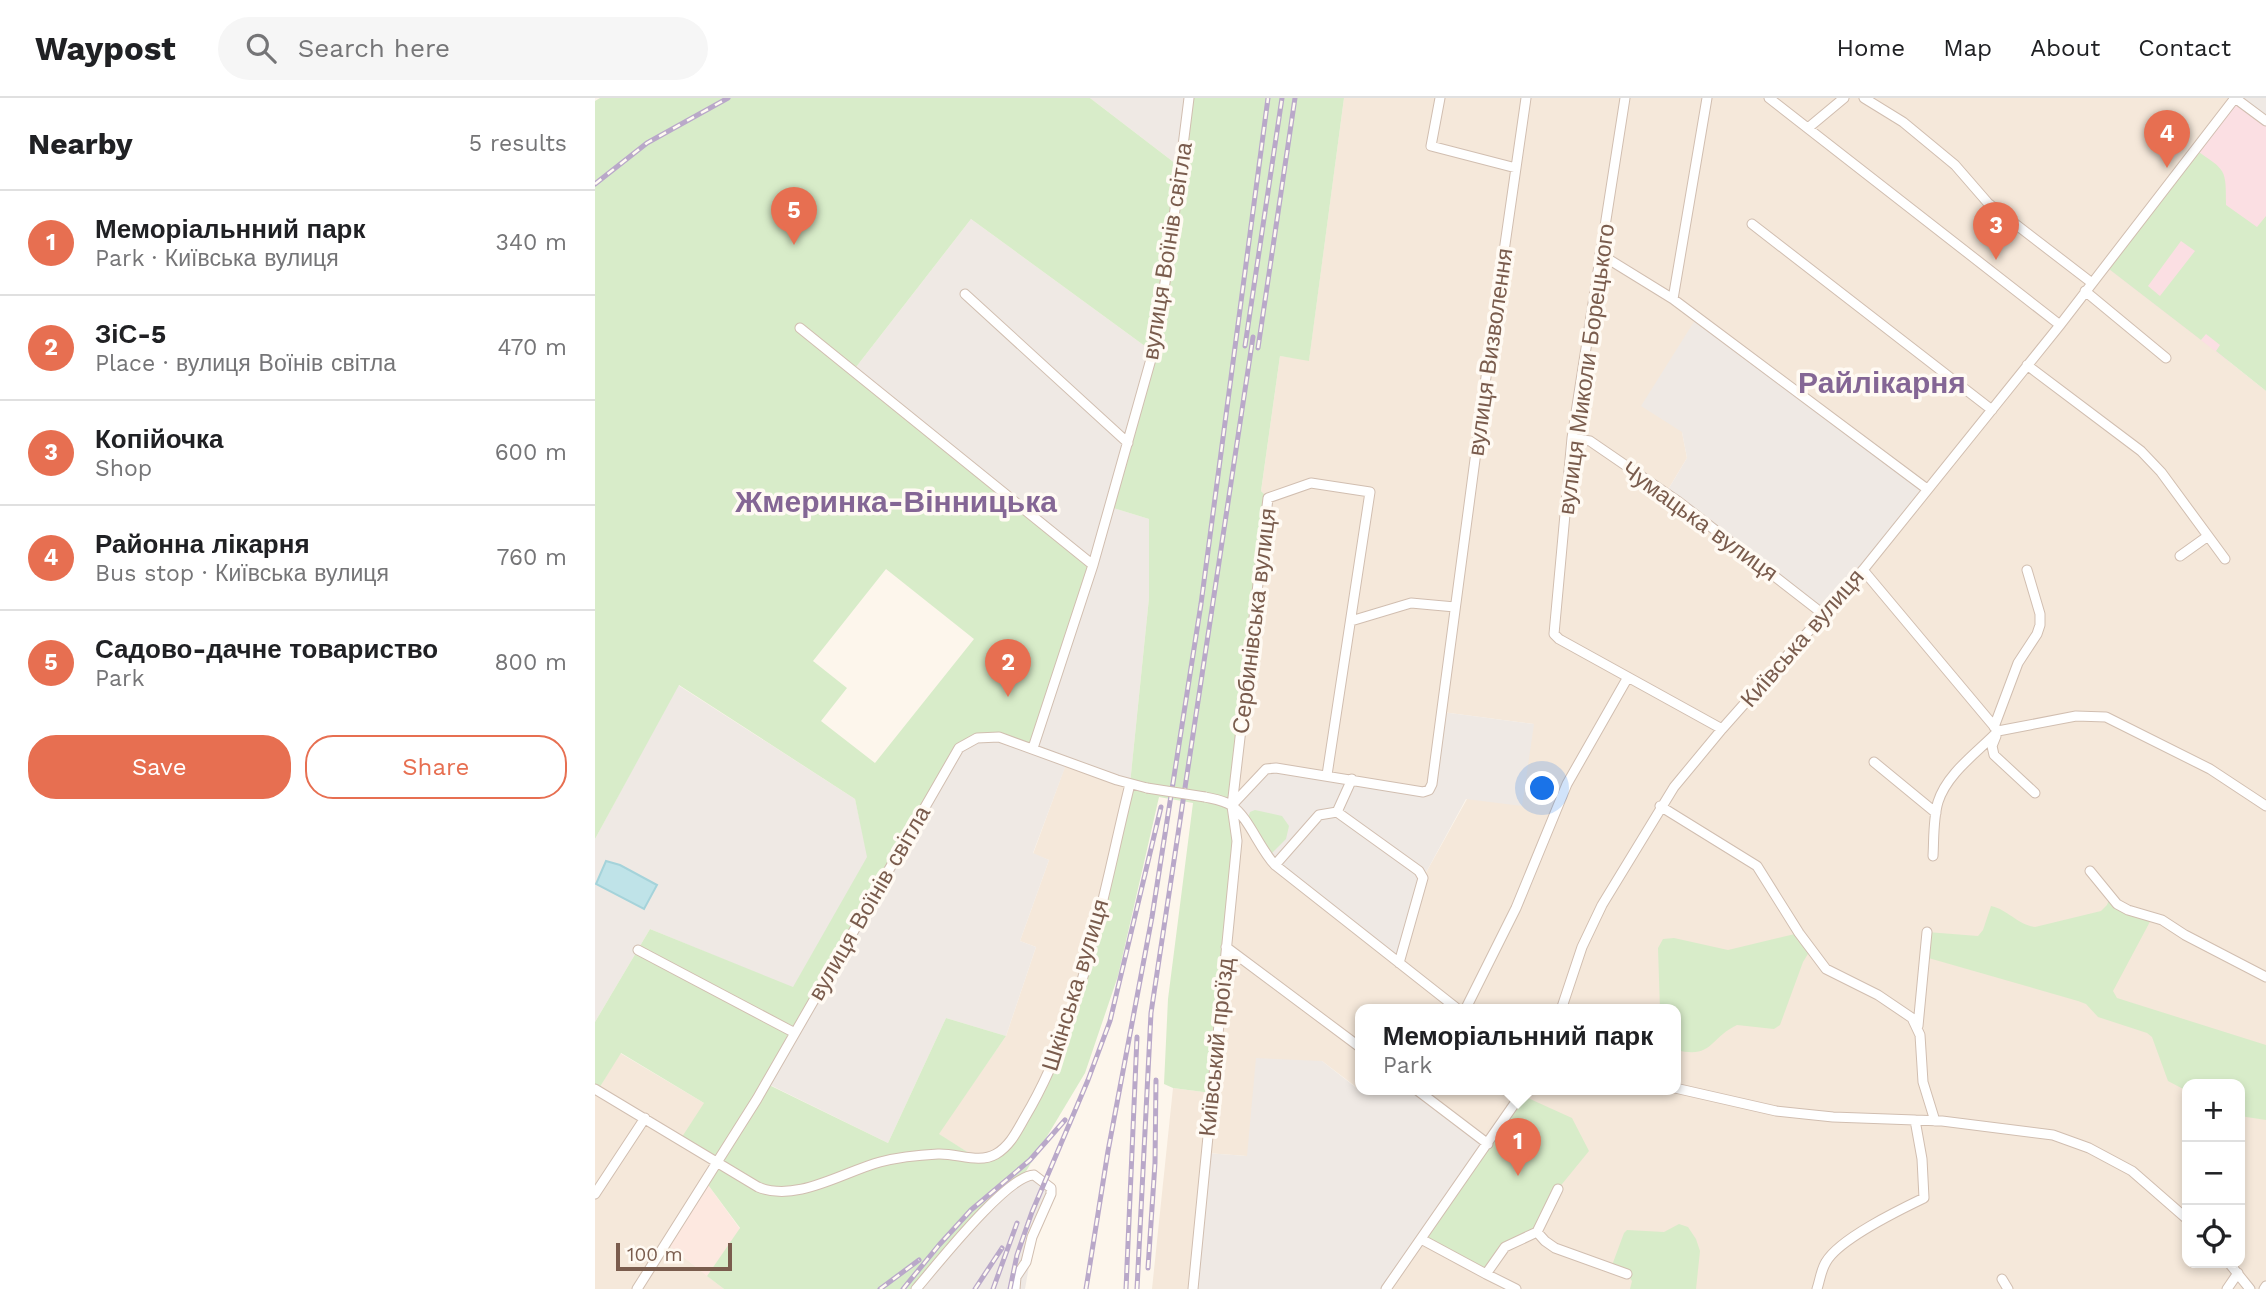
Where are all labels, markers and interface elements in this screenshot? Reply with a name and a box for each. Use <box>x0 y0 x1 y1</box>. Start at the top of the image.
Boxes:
search box <box>218 17 708 80</box>
text: Waypost <box>35 29 176 68</box>
icon: search <box>242 29 280 67</box>
text: Search here <box>298 33 450 63</box>
text: Home <box>1837 34 1905 62</box>
text: Map <box>1943 34 1992 62</box>
text: About <box>2030 34 2100 62</box>
text: Contact <box>2138 34 2231 62</box>
pin: 4 <box>2144 110 2190 168</box>
text: Nearby <box>28 126 133 161</box>
text: 5 results <box>469 130 567 157</box>
street label: вулиця Воїнів світла <box>1137 140 1198 362</box>
pin: 5 <box>771 187 817 245</box>
pin: 3 <box>1973 202 2019 260</box>
text: Меморіальнний парк <box>95 214 365 244</box>
street label: вулиця Миколи Борецького <box>1553 222 1620 516</box>
text: 1 <box>46 229 56 256</box>
text: 340 m <box>495 229 567 256</box>
text: Park · Київська вулиця <box>95 245 339 272</box>
street label: вулиця Визволення <box>1463 246 1518 458</box>
text: ЗіС-5 <box>95 319 166 349</box>
text: 2 <box>44 334 58 361</box>
text: 470 m <box>498 334 567 361</box>
text: Place · вулиця Воїнів світла <box>95 350 396 377</box>
district label: Райлікарня <box>1798 365 1966 400</box>
text: Копійочка <box>95 424 223 454</box>
text: 3 <box>44 439 58 466</box>
text: 600 m <box>495 439 567 466</box>
text: Shop <box>95 455 152 482</box>
street label: Чумацька вулиця <box>1616 456 1783 587</box>
district label: Жмеринка-Вінницька <box>734 484 1057 519</box>
street label: Сербинівська вулиця <box>1227 507 1282 735</box>
text: Районна лікарня <box>95 529 310 559</box>
text: 4 <box>44 544 58 571</box>
text: 760 m <box>497 544 567 571</box>
text: Bus stop · Київська вулиця <box>95 560 389 587</box>
street label: Київська вулиця <box>1735 564 1870 713</box>
text: Садово-дачне товариство <box>95 634 438 664</box>
pin: 2 <box>985 639 1031 697</box>
text: 5 <box>44 649 58 676</box>
text: 800 m <box>494 649 567 676</box>
text: Park <box>95 665 144 692</box>
button: Save <box>28 735 291 799</box>
button: Share <box>305 735 567 799</box>
your location <box>1525 771 1559 805</box>
street label: вулиця Воїнів світла <box>803 801 936 1005</box>
street label: Шкінська вулиця <box>1037 896 1114 1074</box>
street label: Київський проїзд <box>1194 956 1239 1138</box>
popup <box>1355 1004 1681 1095</box>
text: Меморіальнний парк <box>1383 1021 1653 1051</box>
text: Park <box>1383 1052 1432 1079</box>
map controls <box>2182 1079 2245 1268</box>
button: + <box>2182 1079 2245 1142</box>
pin: 1 <box>1495 1118 1541 1176</box>
button: − <box>2182 1142 2245 1205</box>
button: locate <box>2182 1205 2245 1268</box>
scale bar <box>616 1240 731 1272</box>
text: 100 m <box>627 1243 683 1266</box>

